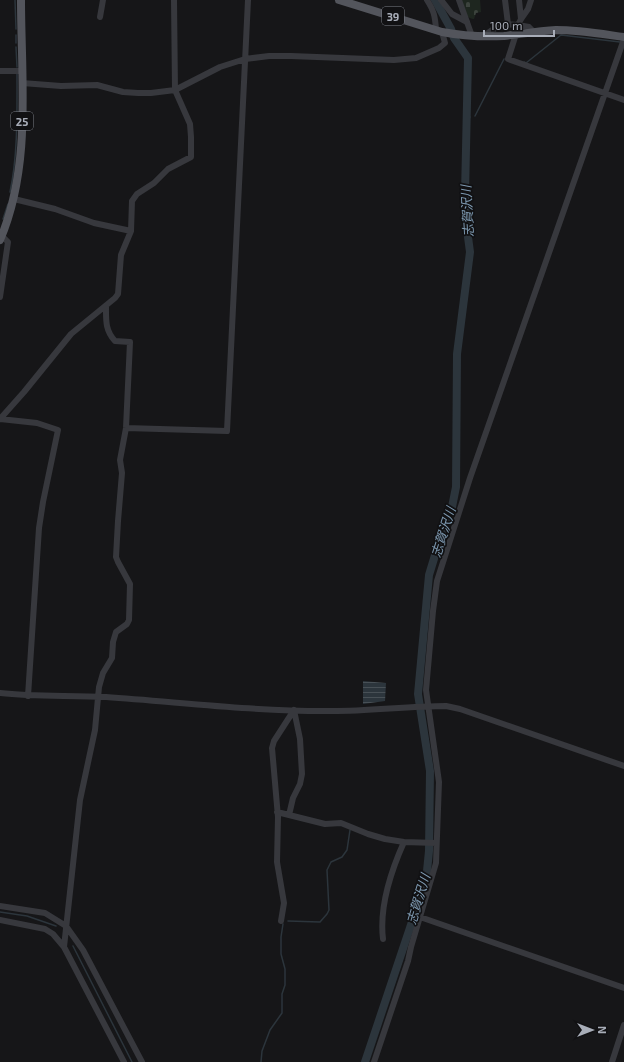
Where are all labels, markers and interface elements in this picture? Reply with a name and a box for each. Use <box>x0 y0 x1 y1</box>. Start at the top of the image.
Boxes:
road number: 39 <box>382 7 404 25</box>
scale bar <box>484 12 554 38</box>
text: 100 m <box>490 18 522 32</box>
road number: 25 <box>11 112 33 130</box>
water label: 志賀沢川 <box>458 183 476 237</box>
water label: 志賀沢川 <box>427 503 459 559</box>
water label: 志賀沢川 <box>403 870 434 926</box>
north arrow <box>572 1010 612 1050</box>
text: N <box>596 1026 609 1034</box>

